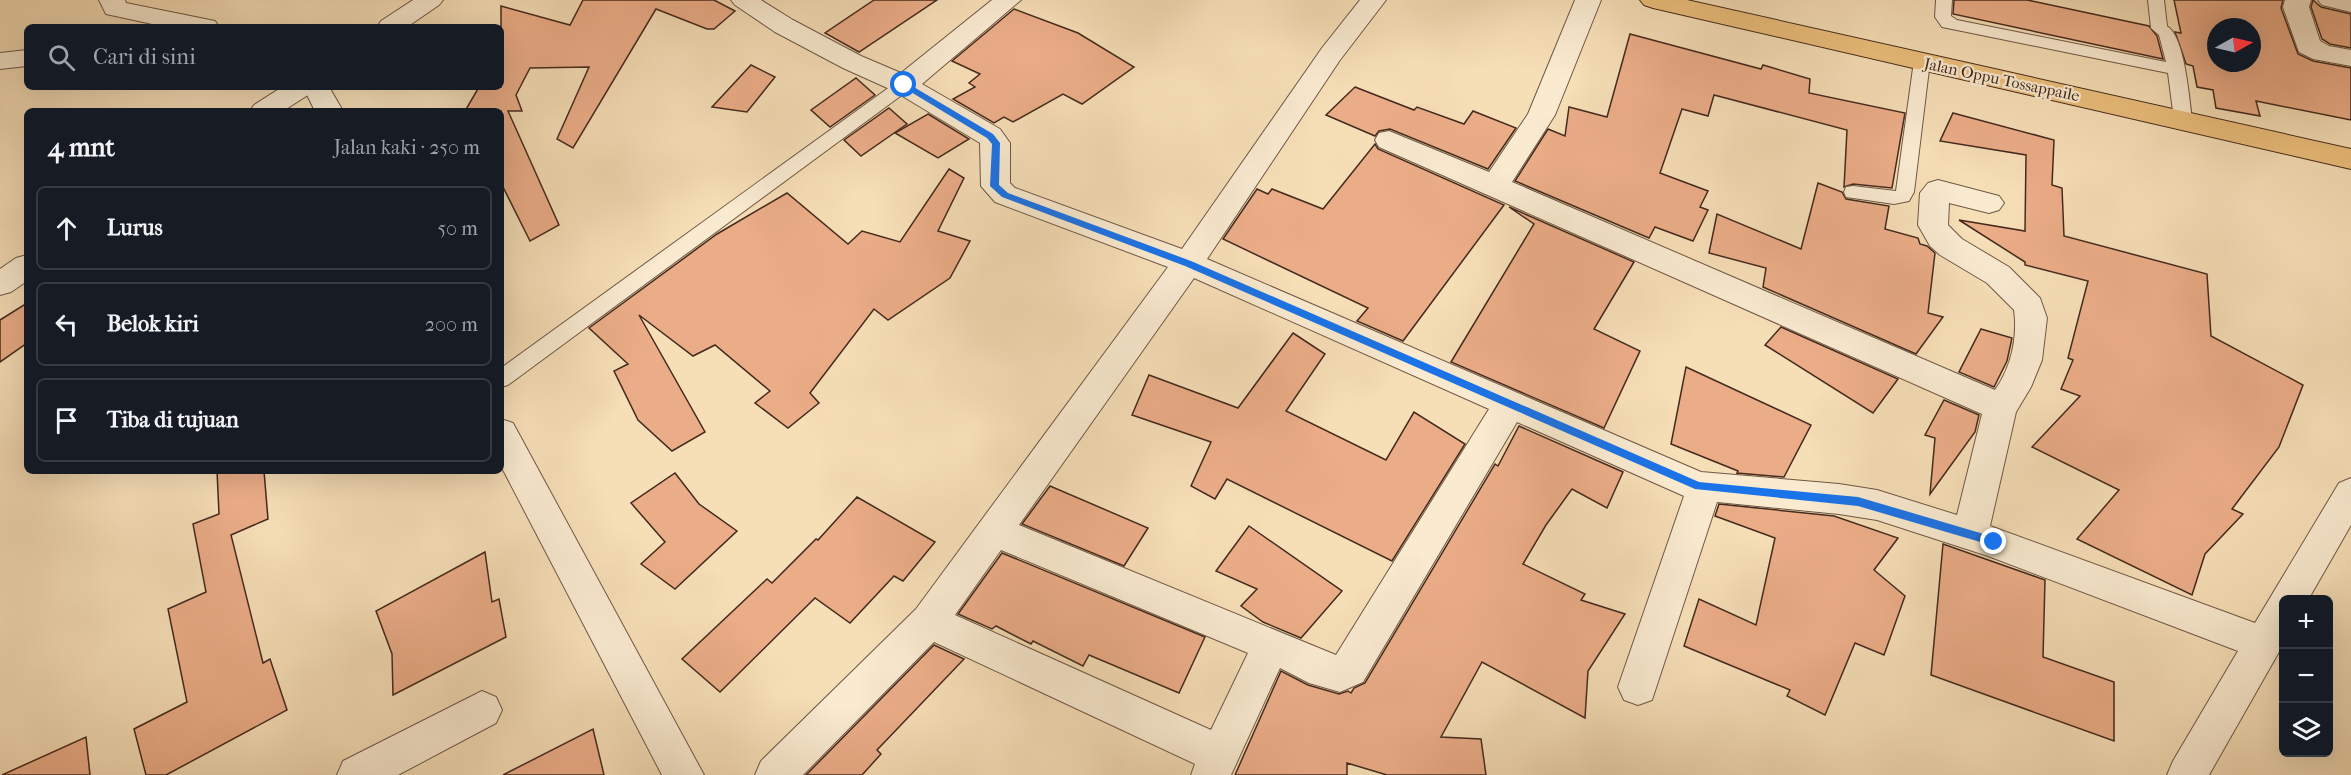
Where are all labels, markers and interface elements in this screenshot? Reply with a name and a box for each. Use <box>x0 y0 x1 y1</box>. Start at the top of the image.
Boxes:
north arrow <box>2207 18 2261 72</box>
search box <box>24 24 504 90</box>
icon: search <box>45 41 78 74</box>
text: Cari di sini <box>93 44 196 70</box>
street label: Jalan Oppu Tossappaile <box>1920 53 2081 105</box>
route start <box>890 71 916 97</box>
text: 4 mnt <box>48 132 115 163</box>
text: Jalan kaki · 250 m <box>334 136 480 159</box>
icon: ahead <box>50 212 83 245</box>
text: Lurus <box>107 215 163 241</box>
text: 50 m <box>437 217 478 240</box>
icon: left <box>50 308 83 341</box>
text: Belok kiri <box>107 311 199 337</box>
text: 200 m <box>425 313 478 336</box>
icon: arrive <box>50 404 83 437</box>
text: Tiba di tujuan <box>107 407 239 433</box>
route end <box>1980 528 2006 554</box>
map controls <box>2279 595 2333 757</box>
button: + <box>2279 595 2333 649</box>
button: − <box>2279 649 2333 703</box>
button: layers <box>2279 703 2333 757</box>

